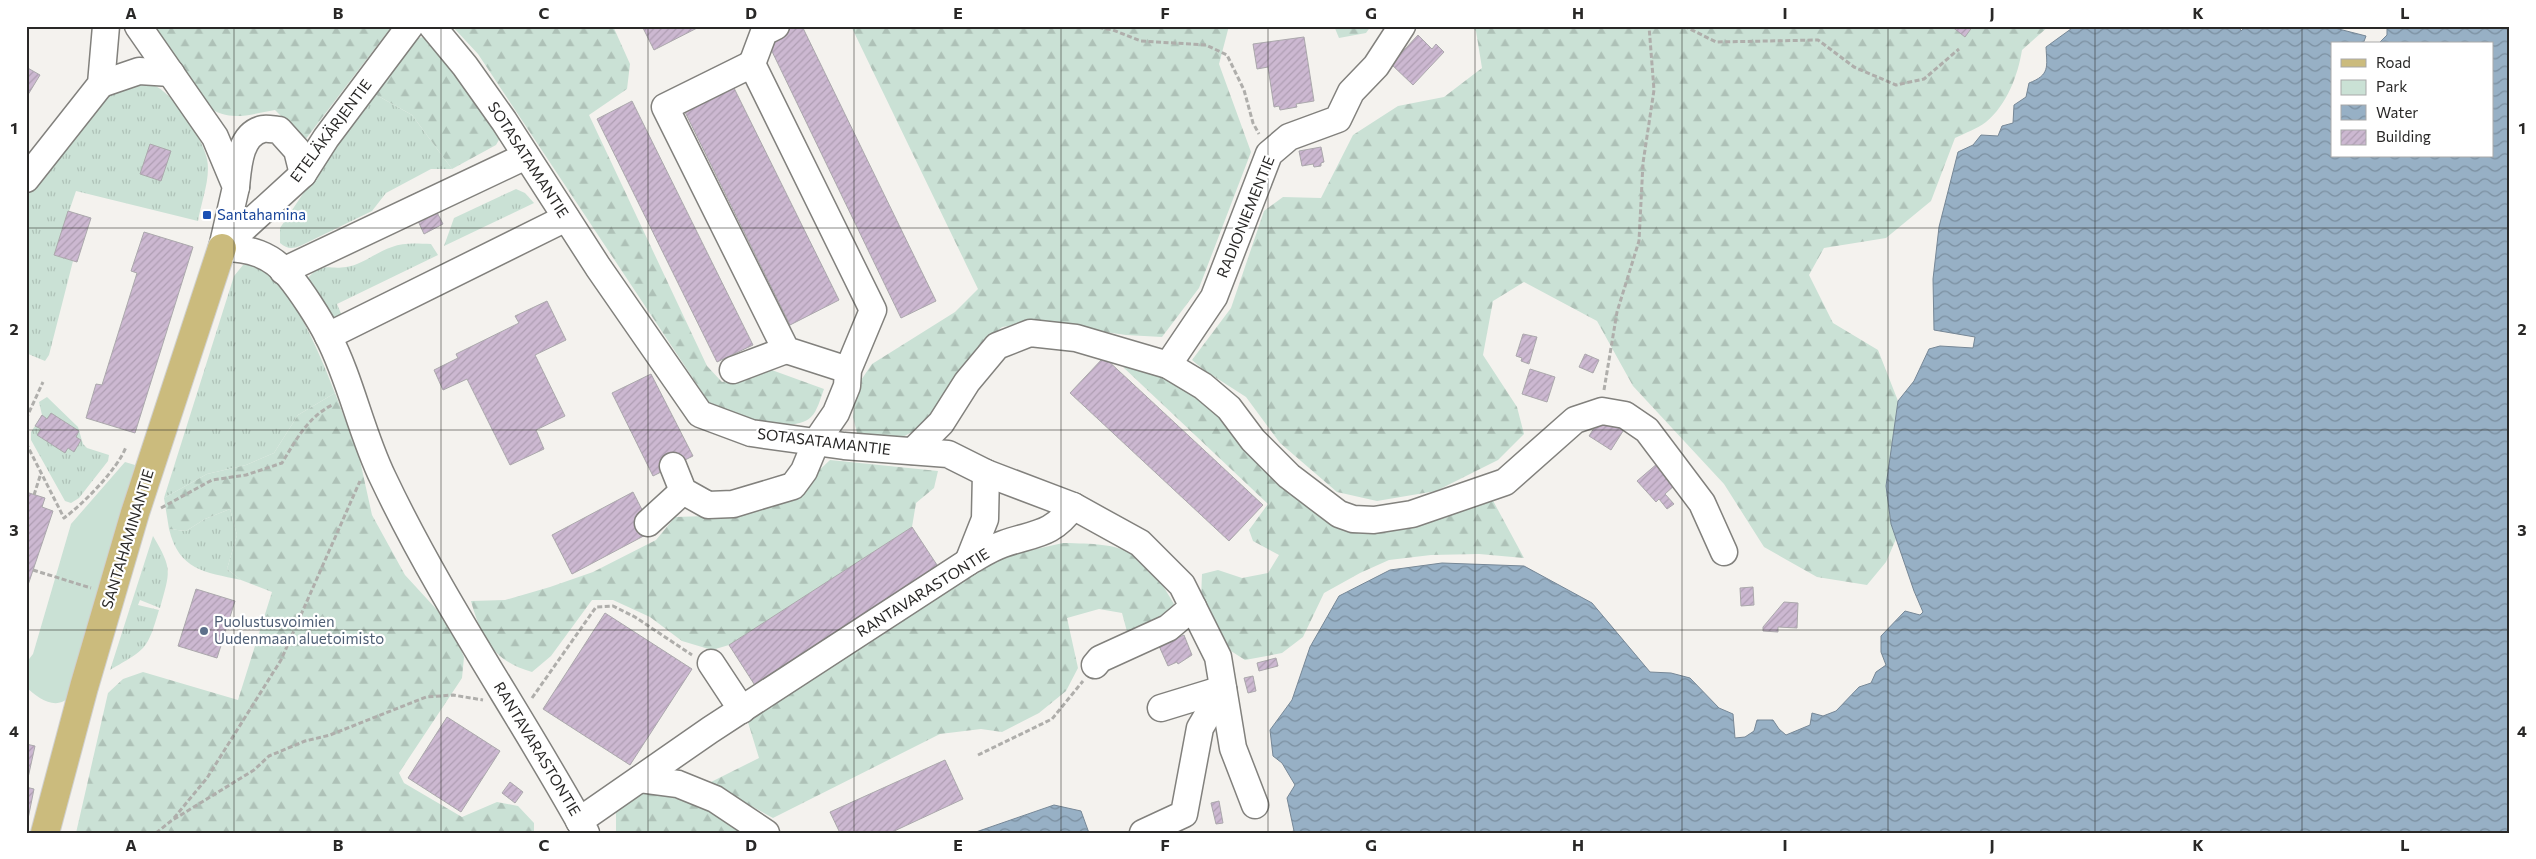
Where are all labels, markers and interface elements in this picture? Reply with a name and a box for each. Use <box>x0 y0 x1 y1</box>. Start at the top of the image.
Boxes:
text: A <box>125 3 137 22</box>
text: B <box>333 3 344 22</box>
text: C <box>539 3 550 22</box>
text: D <box>745 3 757 22</box>
text: E <box>953 3 963 22</box>
text: F <box>1160 3 1170 22</box>
text: G <box>1365 3 1377 22</box>
text: H <box>1572 3 1584 22</box>
text: I <box>1782 3 1788 22</box>
text: J <box>1989 3 1995 22</box>
text: K <box>2192 3 2204 22</box>
text: L <box>2400 3 2410 22</box>
legend <box>2331 42 2494 158</box>
text: Road <box>2376 53 2411 71</box>
street label: ETELÄKÄRJENTIE <box>286 75 375 185</box>
text: Park <box>2376 77 2407 95</box>
street label: SOTASATAMANTIE <box>485 98 573 221</box>
text: Water <box>2376 103 2418 121</box>
text: 1 <box>10 118 18 137</box>
text: 1 <box>2518 118 2526 137</box>
text: Building <box>2376 127 2431 145</box>
street label: RADIONIEMENTIE <box>1212 153 1278 280</box>
place label: Santahamina <box>217 205 306 223</box>
marker: Santahamina <box>201 209 213 221</box>
text: 2 <box>9 319 19 338</box>
text: 2 <box>2517 319 2527 338</box>
street label: SOTASATAMANTIE <box>756 424 892 458</box>
street label: SANTAHAMINANTIE <box>97 467 157 611</box>
text: 3 <box>9 520 19 539</box>
text: 3 <box>2517 520 2527 539</box>
street label: RANTAVARASTONTIE <box>853 544 992 640</box>
place label: Puolustusvoimien Uudenmaan aluetoimisto <box>214 612 384 647</box>
marker: Puolustusvoimien Uudenmaan aluetoimisto <box>198 625 210 637</box>
street label: RANTAVARASTONTIE <box>491 678 585 819</box>
text: 4 <box>9 721 19 740</box>
text: 4 <box>2517 721 2527 740</box>
text: A <box>125 835 137 854</box>
text: B <box>333 835 344 854</box>
text: C <box>539 835 550 854</box>
text: D <box>745 835 757 854</box>
text: E <box>953 835 963 854</box>
text: F <box>1160 835 1170 854</box>
text: G <box>1365 835 1377 854</box>
text: H <box>1572 835 1584 854</box>
text: I <box>1782 835 1788 854</box>
text: J <box>1989 835 1995 854</box>
text: K <box>2192 835 2204 854</box>
text: L <box>2400 835 2410 854</box>

